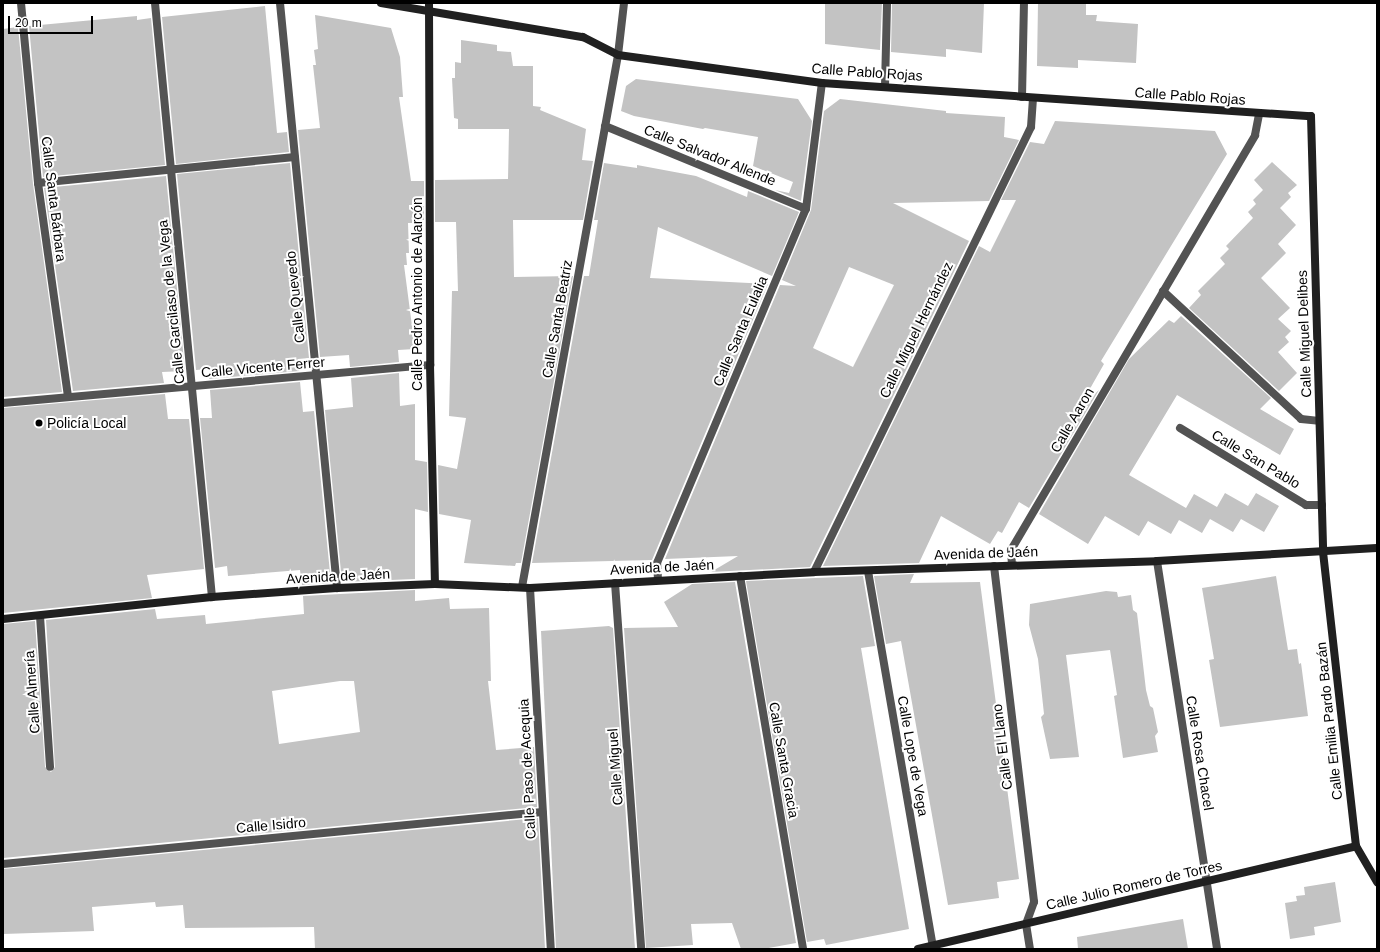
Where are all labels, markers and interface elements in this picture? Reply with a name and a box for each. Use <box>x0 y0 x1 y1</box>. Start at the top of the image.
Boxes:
scale bar <box>10 8 95 34</box>
text: 20 m <box>15 16 42 30</box>
street label: Calle Pablo Rojas <box>811 60 923 84</box>
street label: Calle Pablo Rojas <box>1134 84 1246 108</box>
street label: Calle Salvador Allende <box>641 121 779 189</box>
street label: Calle Santa Bárbara <box>38 135 70 263</box>
street label: Calle Pedro Antonio de Alarcón <box>409 196 425 392</box>
street label: Calle Garcilaso de la Vega <box>154 219 188 385</box>
street label: Calle Quevedo <box>282 250 308 344</box>
street label: Calle Santa Beatriz <box>538 259 576 379</box>
street label: Calle Miguel Hernández <box>876 259 956 401</box>
street label: Calle Miguel Delibes <box>1293 270 1315 398</box>
street label: Calle Santa Eulalia <box>709 273 771 389</box>
street label: Calle Vicente Ferrer <box>200 353 326 381</box>
street label: Calle Aaron <box>1046 384 1098 456</box>
place label: Policía Local <box>47 415 126 431</box>
marker: Policía Local <box>34 418 44 428</box>
street label: Calle San Pablo <box>1209 426 1303 492</box>
street label: Avenida de Jaén <box>934 543 1038 563</box>
street label: Avenida de Jaén <box>610 556 714 578</box>
street label: Avenida de Jaén <box>286 565 390 587</box>
street label: Calle Emilia Pardo Bazán <box>1312 641 1346 801</box>
street label: Calle Almería <box>21 650 43 734</box>
street label: Calle Lope de Vega <box>894 694 932 818</box>
street label: Calle Rosa Chacel <box>1183 694 1217 812</box>
street label: Calle Paso de Acequia <box>515 698 539 840</box>
street label: Calle Santa Gracia <box>766 701 802 819</box>
street label: Calle El Llano <box>988 703 1016 791</box>
street label: Calle Miguel <box>604 728 626 806</box>
street label: Calle Isidro <box>235 814 307 836</box>
street label: Calle Julio Romero de Torres <box>1044 857 1224 913</box>

